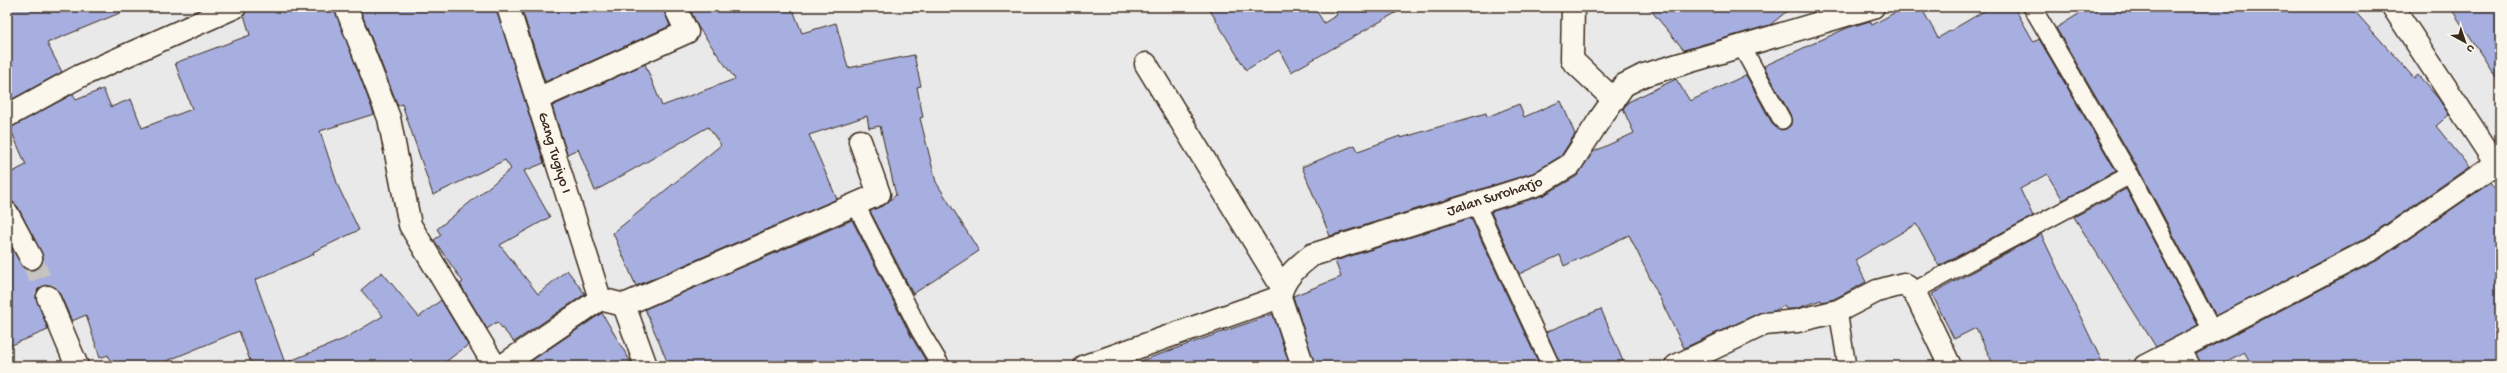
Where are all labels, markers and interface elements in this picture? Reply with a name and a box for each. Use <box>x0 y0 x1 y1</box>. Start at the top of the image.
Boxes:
north arrow <box>2445 22 2485 62</box>
text: U <box>2463 41 2476 55</box>
street label: Gang Tugiyo I <box>533 110 575 196</box>
street label: Jalan Suroharjo <box>1445 173 1545 221</box>

